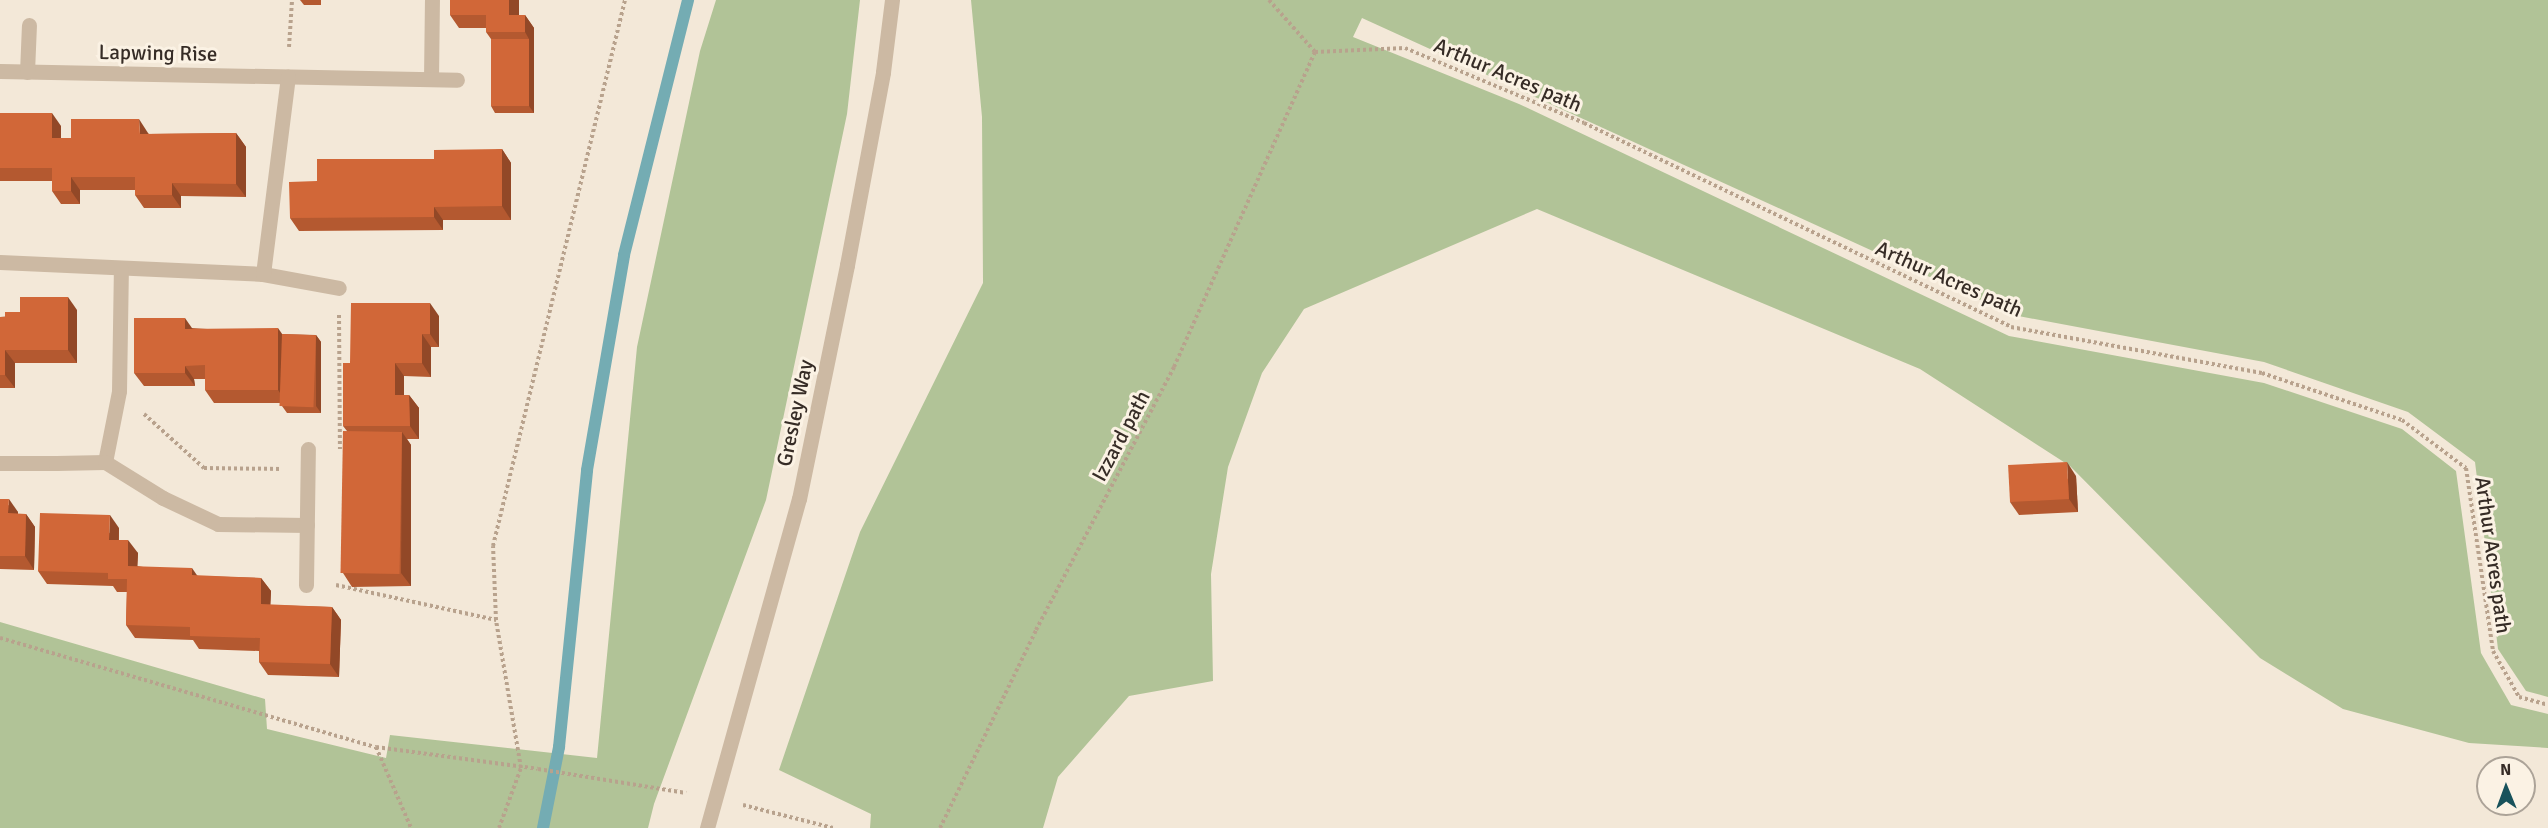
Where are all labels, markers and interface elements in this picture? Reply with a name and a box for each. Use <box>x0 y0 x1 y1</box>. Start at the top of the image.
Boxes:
street label: Arthur Acres path <box>1430 32 1586 118</box>
street label: Lapwing Rise <box>98 39 218 67</box>
street label: Arthur Acres path <box>1872 235 2026 323</box>
street label: Gresley Way <box>771 357 819 469</box>
street label: Izzard path <box>1087 386 1155 486</box>
street label: Arthur Acres path <box>2470 475 2516 635</box>
north arrow <box>2476 756 2536 816</box>
text: N <box>2500 760 2511 780</box>

